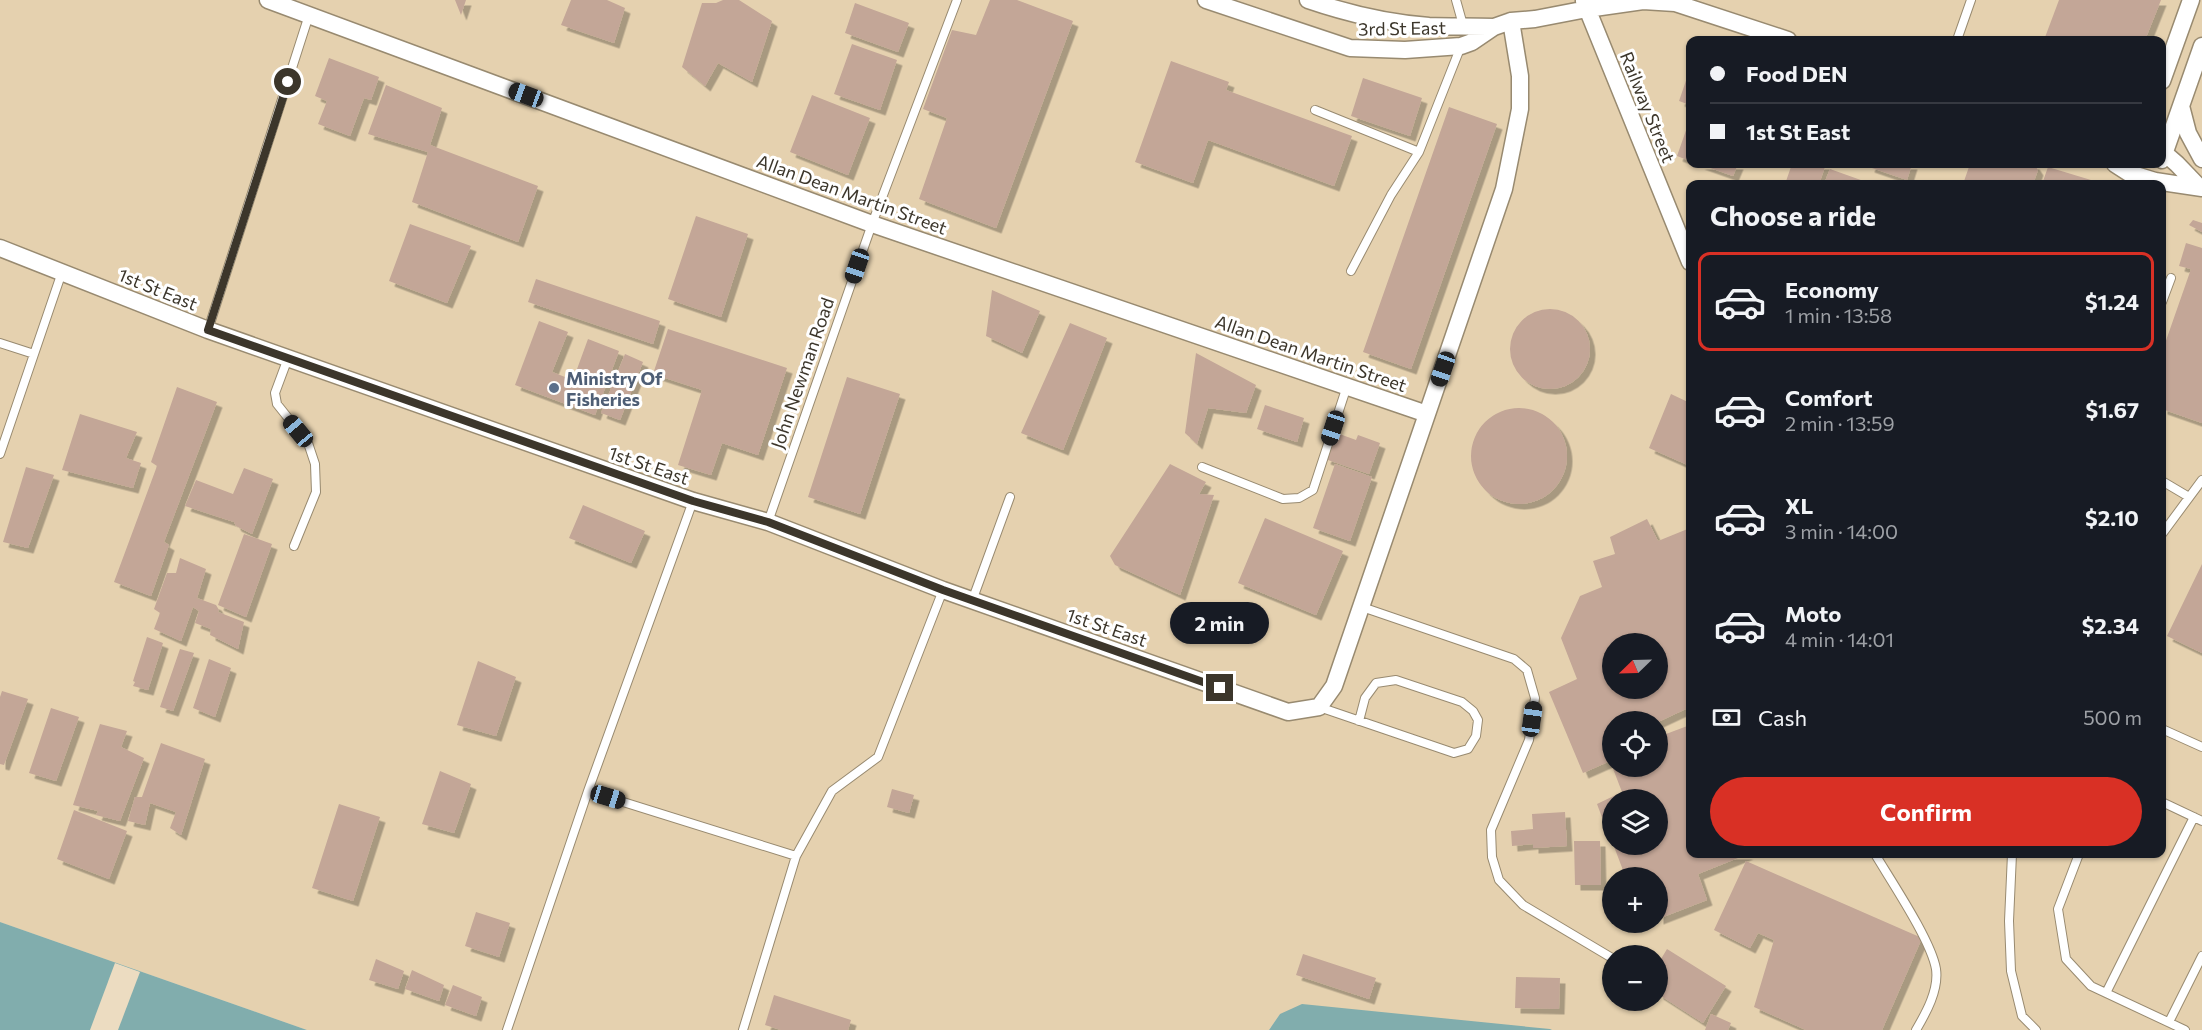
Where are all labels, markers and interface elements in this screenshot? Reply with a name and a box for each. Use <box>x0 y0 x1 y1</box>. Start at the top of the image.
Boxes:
street label: 3rd St East <box>1358 16 1446 40</box>
street label: Railway Street <box>1616 48 1680 166</box>
text: Food DEN <box>1746 60 1848 87</box>
route start <box>274 68 301 95</box>
car <box>506 80 546 110</box>
text: 1st St East <box>1746 118 1850 145</box>
street label: Allan Dean Martin Street <box>754 149 950 239</box>
text: Choose a ride <box>1710 199 1876 232</box>
car <box>843 246 871 286</box>
street label: 1st St East <box>115 263 201 315</box>
icon: car <box>1713 275 1767 329</box>
text: Economy <box>1785 276 1879 303</box>
text: $1.24 <box>2085 288 2139 315</box>
street label: John Newman Road <box>766 295 838 451</box>
text: 1 min · 13:58 <box>1785 303 1892 327</box>
street label: Allan Dean Martin Street <box>1212 310 1410 396</box>
car <box>1429 349 1457 389</box>
place label: Ministry Of Fisheries <box>566 367 663 410</box>
marker: Ministry Of Fisheries <box>547 381 561 395</box>
icon: car <box>1713 383 1767 437</box>
text: Comfort <box>1785 384 1873 411</box>
text: $1.67 <box>2085 396 2139 423</box>
car <box>1319 408 1347 448</box>
car <box>280 411 316 451</box>
text: 2 min · 13:59 <box>1785 411 1895 435</box>
street label: 1st St East <box>606 441 692 489</box>
icon: car <box>1713 491 1767 545</box>
text: XL <box>1785 492 1813 519</box>
text: $2.10 <box>2085 504 2139 531</box>
text: 3 min · 14:00 <box>1785 519 1898 543</box>
icon: car <box>1713 599 1767 653</box>
text: Moto <box>1785 600 1841 627</box>
callout: 2 min <box>1170 601 1270 643</box>
street label: 1st St East <box>1064 603 1150 651</box>
text: 2 min <box>1195 611 1244 635</box>
text: $2.34 <box>2082 612 2139 639</box>
text: 4 min · 14:01 <box>1785 627 1894 651</box>
north arrow <box>1602 633 1668 699</box>
map controls <box>1602 633 1668 1011</box>
route end <box>1206 674 1233 701</box>
car <box>1521 700 1543 738</box>
icon: cash <box>1710 701 1743 734</box>
text: Cash <box>1758 704 1807 731</box>
text: 500 m <box>2083 705 2142 729</box>
button: locate <box>1602 711 1668 777</box>
button: Confirm <box>1710 777 2142 846</box>
car <box>588 783 628 811</box>
button: layers <box>1602 789 1668 855</box>
button: + <box>1602 867 1668 933</box>
button: − <box>1602 945 1668 1011</box>

